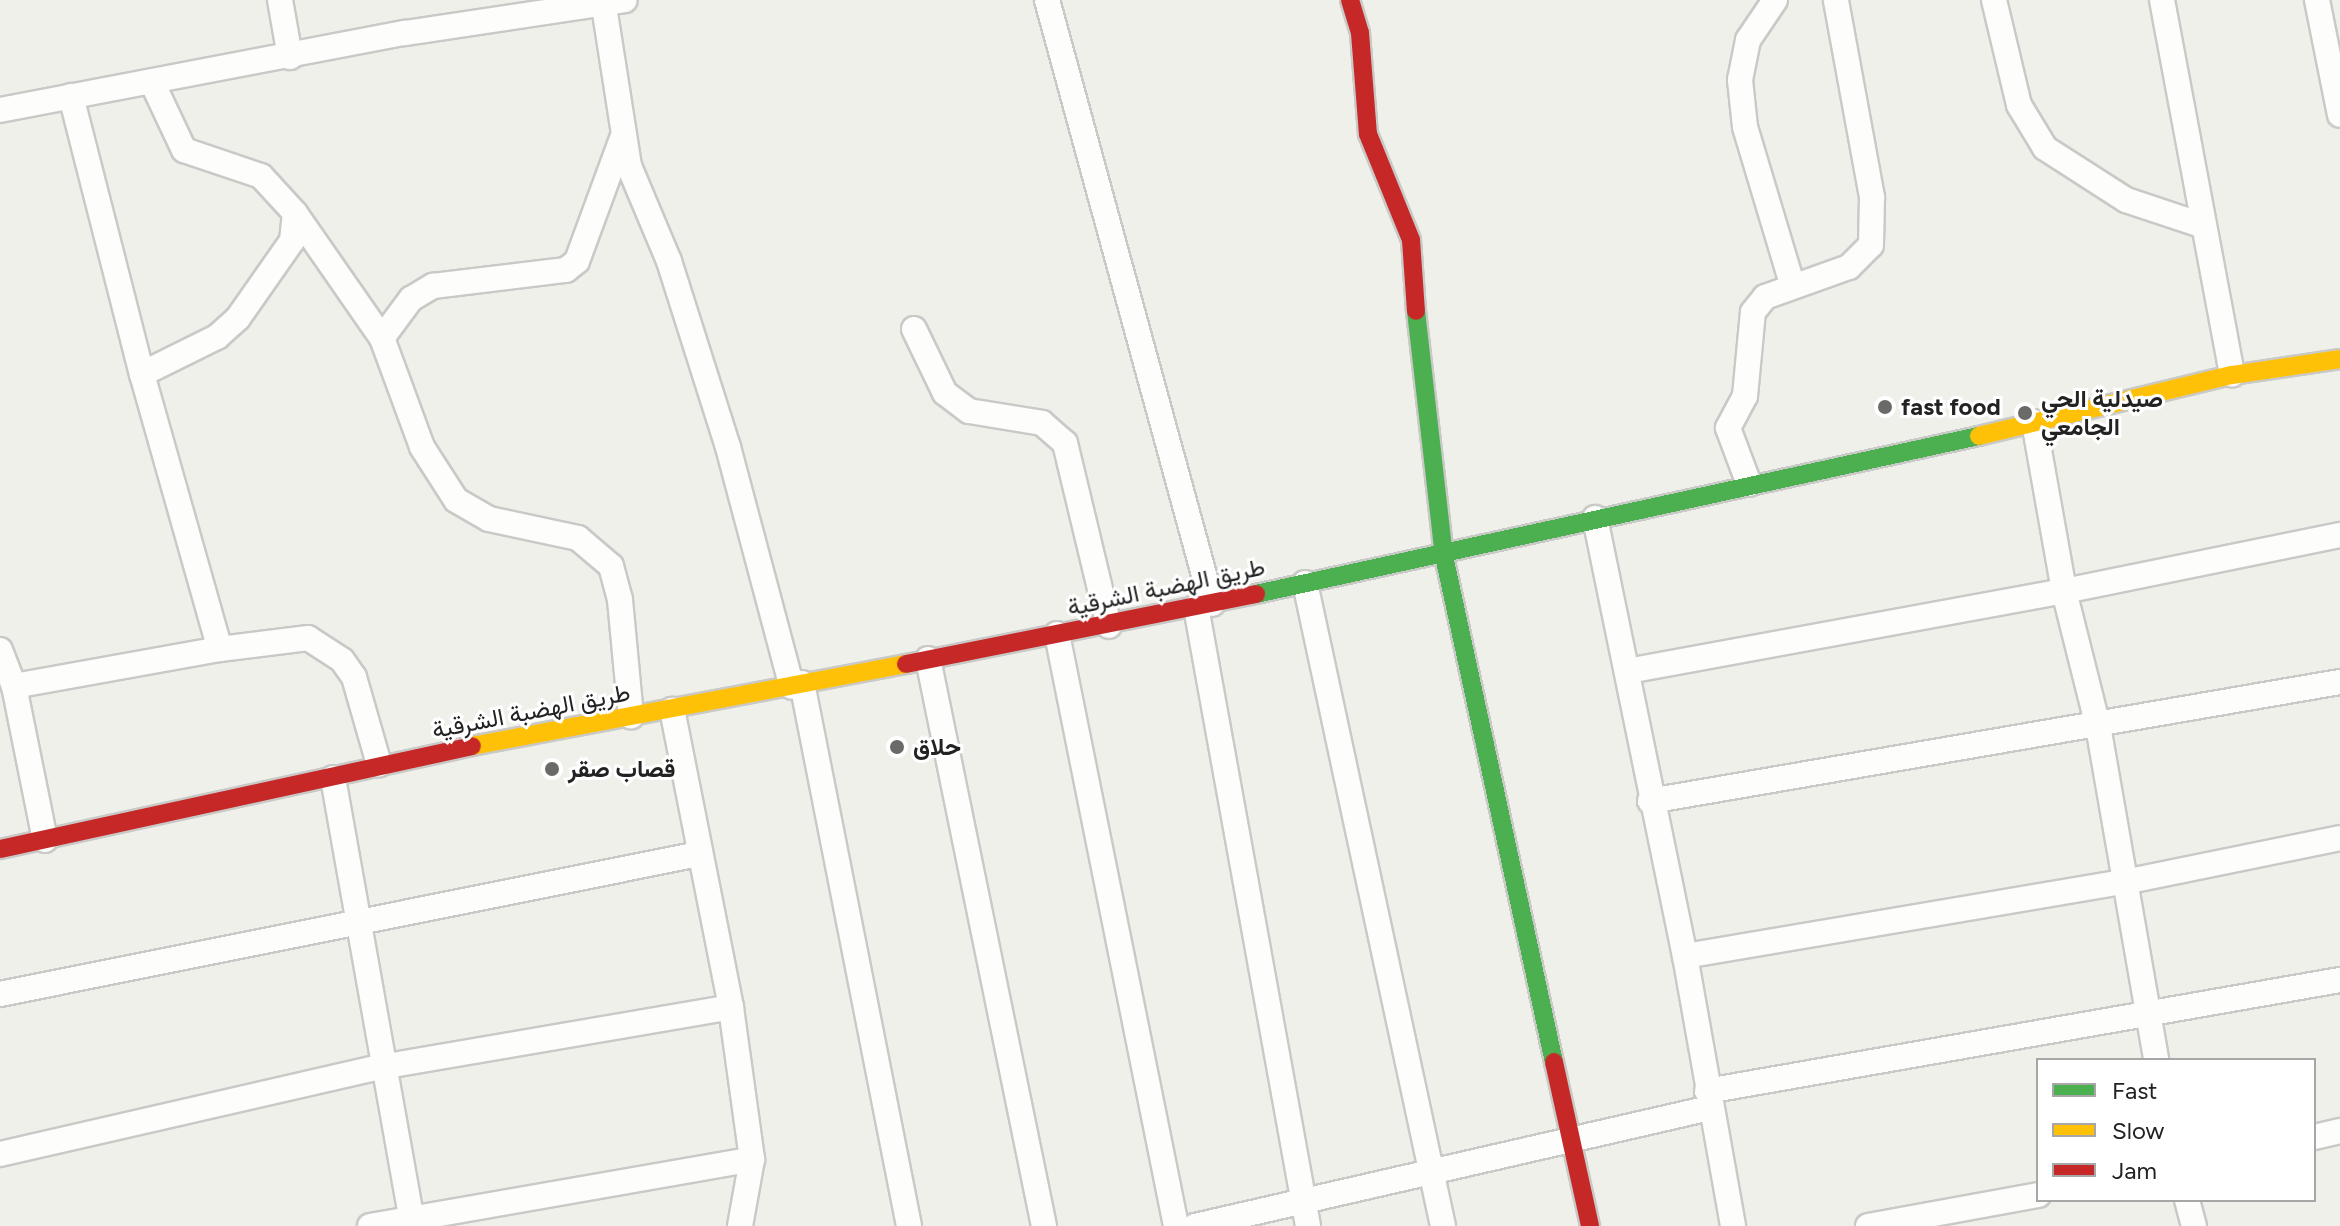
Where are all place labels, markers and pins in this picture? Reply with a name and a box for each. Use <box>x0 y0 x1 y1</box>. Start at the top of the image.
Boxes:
place label: صيدلية الحي الجامعي <box>2041 385 2163 441</box>
place label: fast food <box>1901 393 2001 421</box>
marker: fast food <box>1876 398 1894 416</box>
marker: صيدلية الحي الجامعي <box>2016 404 2034 422</box>
place label: حلاق <box>913 733 961 761</box>
marker: حلاق <box>888 738 906 756</box>
place label: قصاب صقر <box>568 755 675 783</box>
marker: قصاب صقر <box>543 760 561 778</box>

